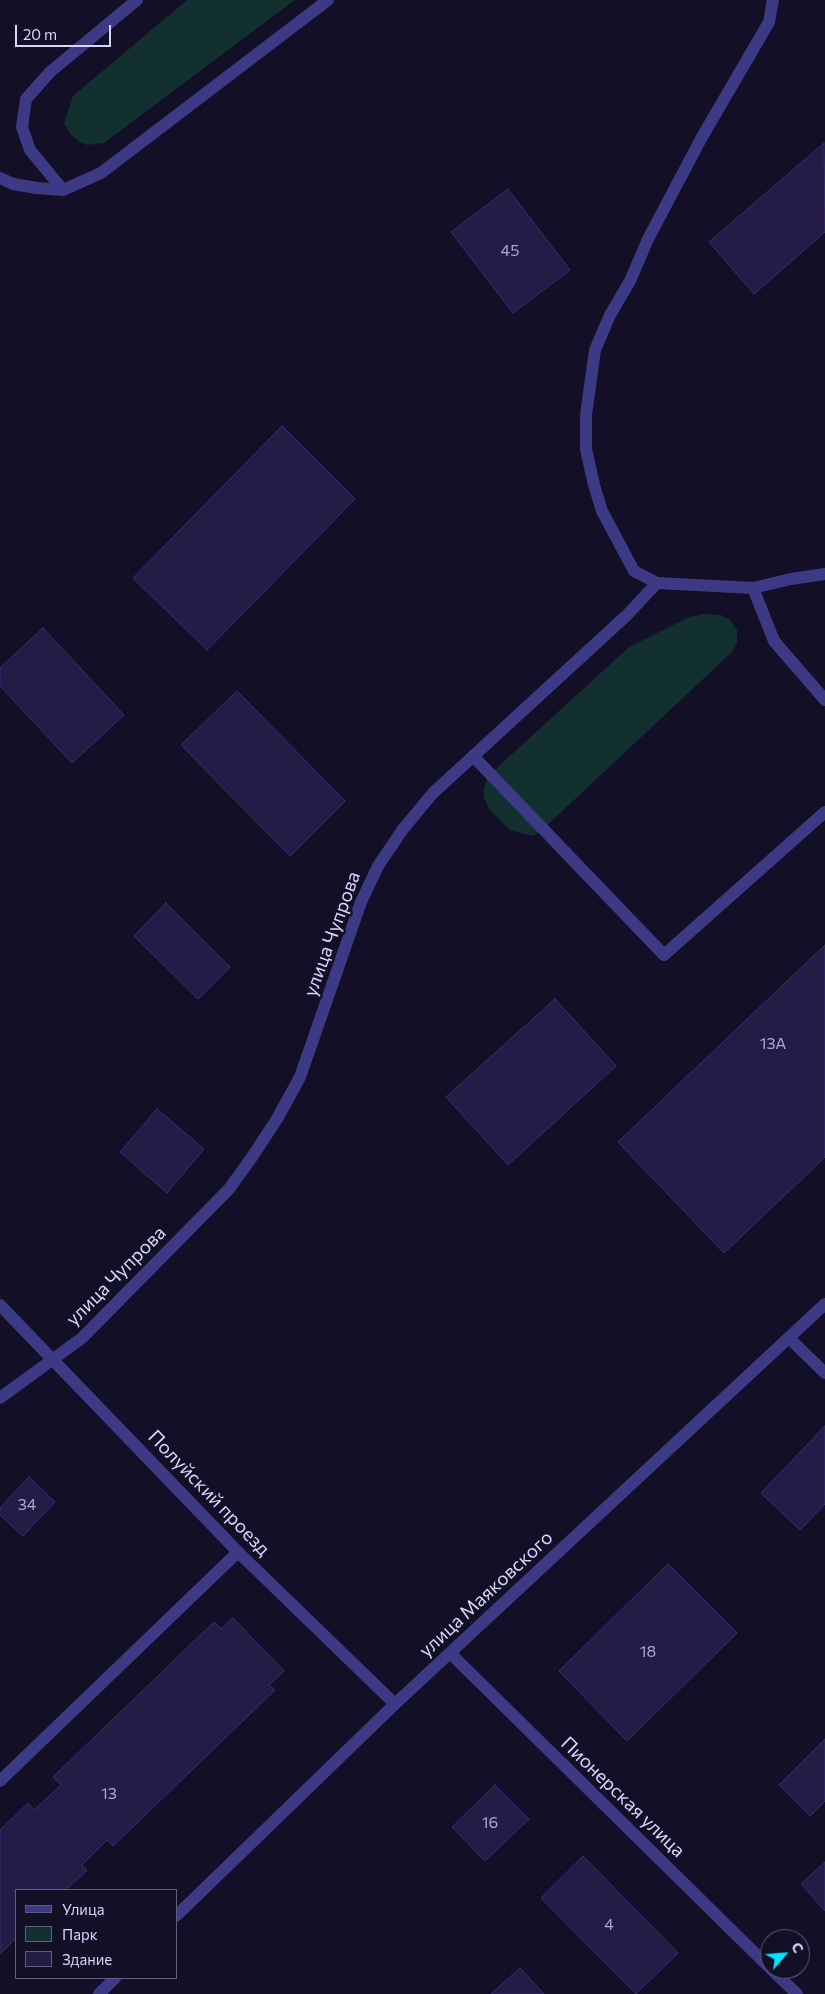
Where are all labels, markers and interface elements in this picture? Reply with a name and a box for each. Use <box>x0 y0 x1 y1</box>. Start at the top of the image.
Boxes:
scale bar <box>18 15 114 47</box>
text: 20 m <box>23 25 57 43</box>
house number: 45 <box>501 241 519 261</box>
street label: улица Чупрова <box>299 868 365 1000</box>
house number: 13А <box>760 1034 786 1054</box>
street label: улица Чупрова <box>61 1221 171 1331</box>
street label: Полуйский проезд <box>143 1425 275 1561</box>
house number: 34 <box>18 1495 36 1515</box>
street label: улица Маяковского <box>414 1526 558 1662</box>
house number: 18 <box>640 1642 656 1662</box>
street label: Пионерская улица <box>556 1732 690 1862</box>
house number: 13 <box>101 1784 117 1804</box>
house number: 16 <box>482 1813 498 1833</box>
legend <box>15 1889 178 1979</box>
text: Улица <box>62 1900 104 1918</box>
house number: 4 <box>604 1915 614 1935</box>
text: Парк <box>62 1925 98 1943</box>
north arrow <box>760 1929 810 1979</box>
text: С <box>788 1939 808 1956</box>
text: Здание <box>62 1950 112 1968</box>

